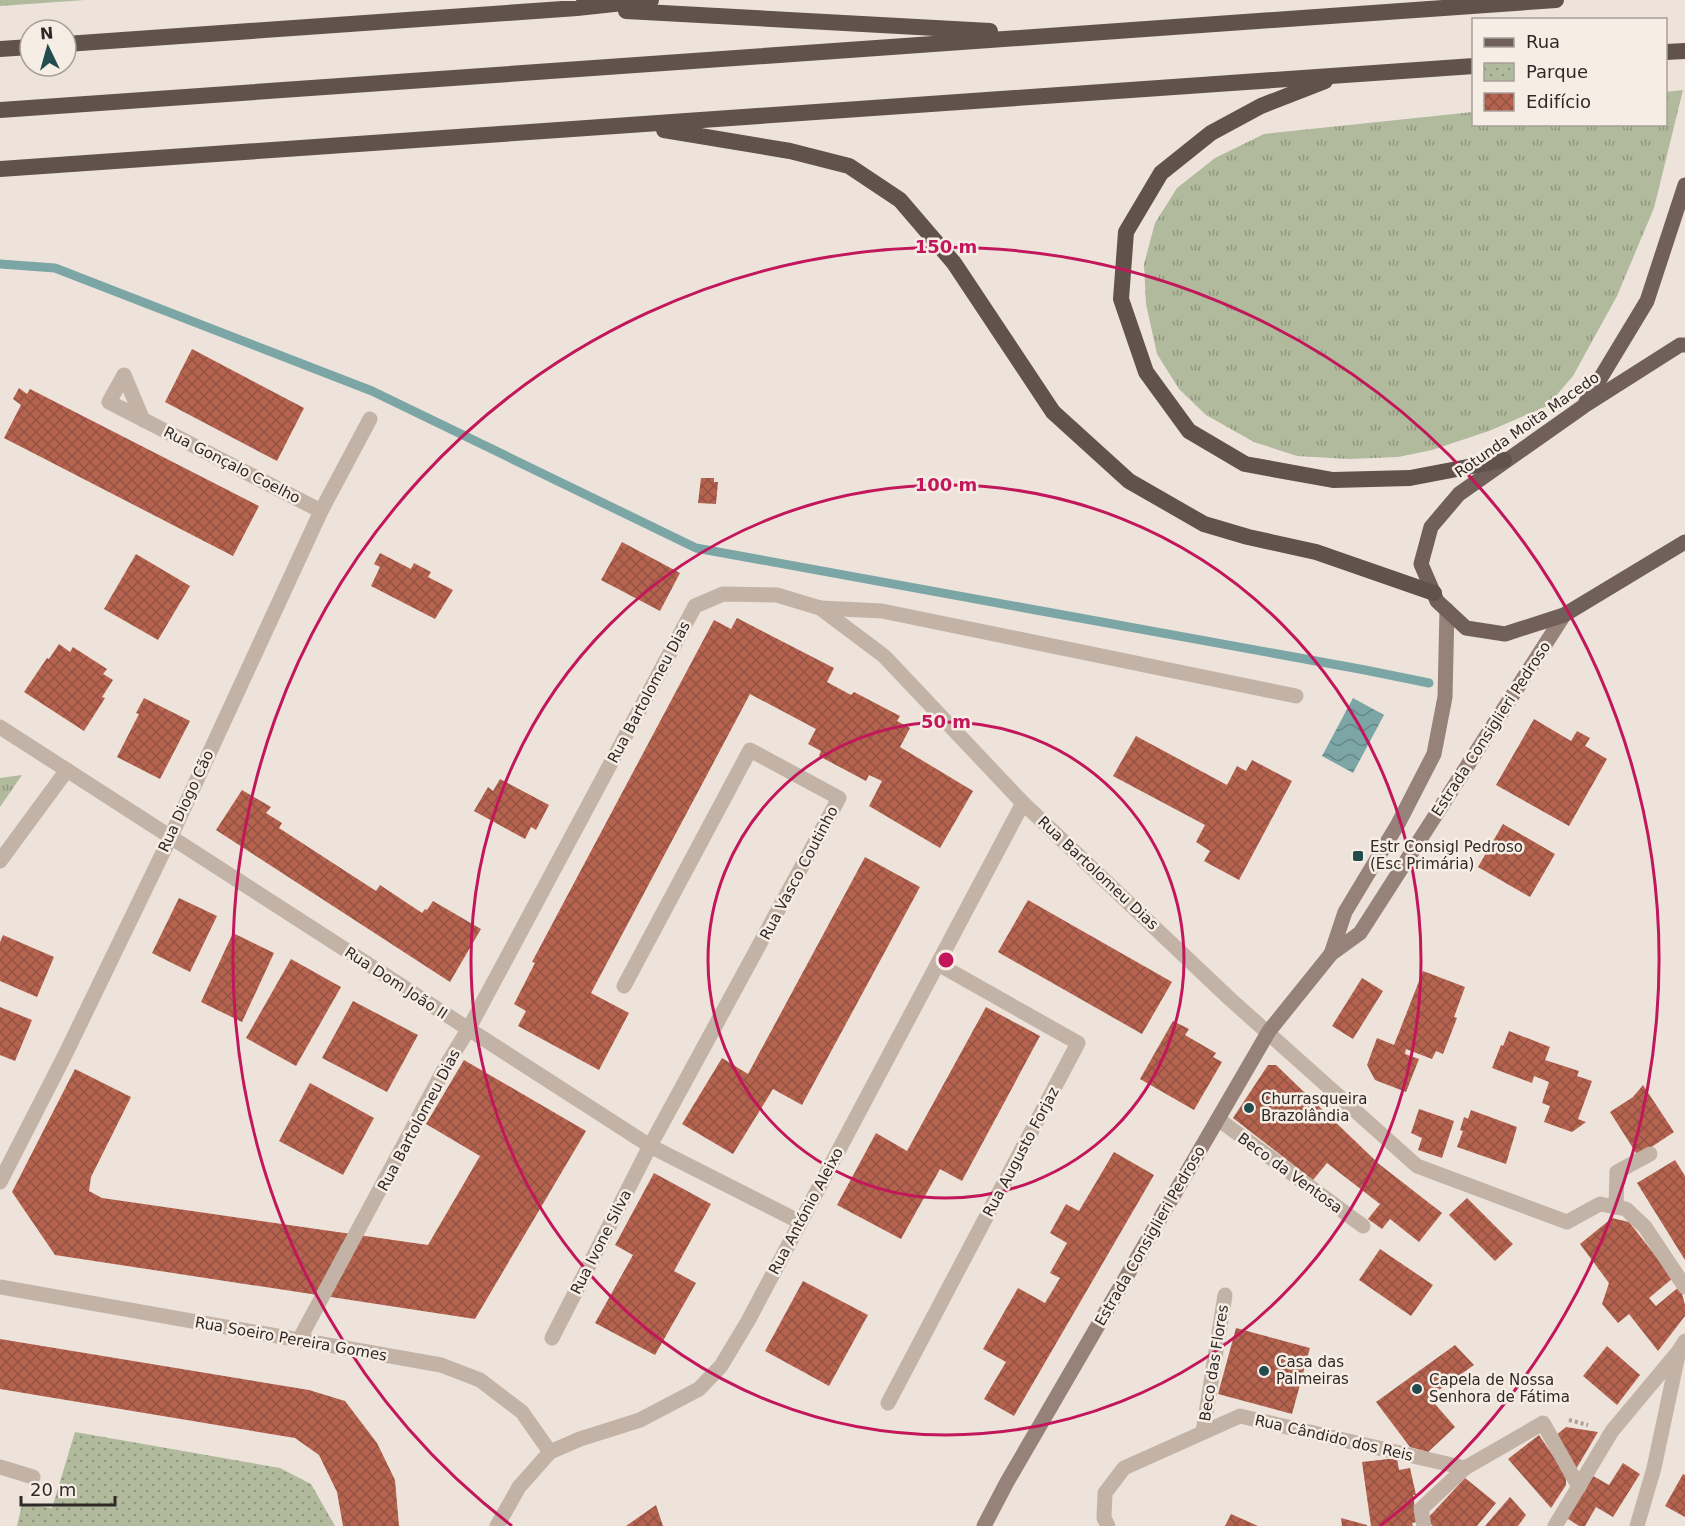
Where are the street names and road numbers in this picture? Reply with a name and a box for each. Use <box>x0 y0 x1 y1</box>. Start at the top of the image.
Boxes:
street label: Rotunda Moita Macedo <box>1451 368 1603 482</box>
street label: Rua Gonçalo Coelho <box>161 423 303 507</box>
street label: Rua Bartolomeu Dias <box>604 618 694 766</box>
street label: Estrada Consiglieri Pedroso <box>1428 638 1554 820</box>
street label: Rua Diogo Cão <box>155 747 217 855</box>
street label: Rua Vasco Coutinho <box>756 803 842 943</box>
street label: Rua Bartolomeu Dias <box>1034 813 1162 934</box>
street label: Rua Dom João II <box>341 943 451 1023</box>
street label: Rua Bartolomeu Dias <box>374 1046 464 1194</box>
street label: Rua Augusto Forjaz <box>979 1084 1063 1220</box>
street label: Beco da Ventosa <box>1234 1129 1346 1217</box>
street label: Estrada Consiglieri Pedroso <box>1091 1143 1209 1329</box>
street label: Rua António Aleixo <box>765 1144 847 1278</box>
street label: Rua Ivone Silva <box>567 1187 635 1297</box>
street label: Beco das Flores <box>1196 1303 1232 1423</box>
street label: Rua Soeiro Pereira Gomes <box>194 1313 389 1365</box>
street label: Rua Cândido dos Reis <box>1253 1411 1415 1465</box>

